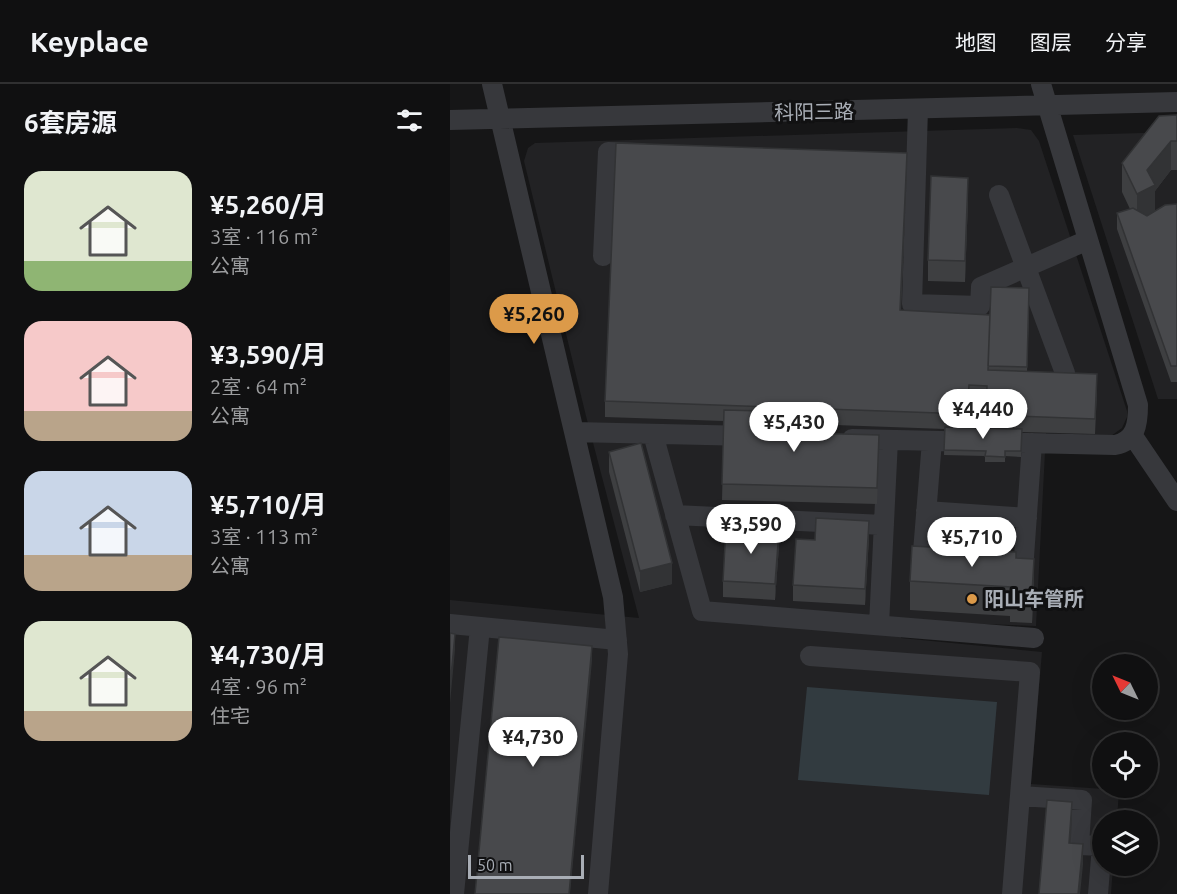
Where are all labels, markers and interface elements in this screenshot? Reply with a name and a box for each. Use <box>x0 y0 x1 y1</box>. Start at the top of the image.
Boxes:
text: Keyplace <box>30 26 149 57</box>
text: 地图 <box>955 30 997 54</box>
text: 图层 <box>1030 30 1072 54</box>
text: 分享 <box>1105 30 1147 54</box>
street label: 科阳三路 <box>774 99 854 124</box>
icon: filters <box>393 104 426 137</box>
text: 6套房源 <box>24 108 117 137</box>
text: ¥5,260/月 <box>210 190 327 219</box>
icon: home <box>72 195 144 267</box>
text: 3室 · 116 m² <box>210 225 318 248</box>
text: 公寓 <box>210 254 250 277</box>
pin: ¥5,260 <box>485 294 583 345</box>
text: ¥5,260 <box>503 302 565 325</box>
text: ¥3,590/月 <box>210 340 327 369</box>
icon: home <box>72 345 144 417</box>
text: 2室 · 64 m² <box>210 375 307 398</box>
pin: ¥4,440 <box>934 389 1032 440</box>
text: ¥4,440 <box>952 397 1014 420</box>
pin: ¥5,430 <box>745 402 843 453</box>
text: 公寓 <box>210 404 250 427</box>
text: ¥5,430 <box>763 410 825 433</box>
text: ¥5,710/月 <box>210 490 327 519</box>
icon: home <box>72 495 144 567</box>
pin: ¥3,590 <box>702 504 800 555</box>
text: ¥3,590 <box>720 512 782 535</box>
pin: ¥5,710 <box>923 517 1021 568</box>
text: 3室 · 113 m² <box>210 525 318 548</box>
text: ¥5,710 <box>941 525 1003 548</box>
text: 公寓 <box>210 554 250 577</box>
place label: 阳山车管所 <box>984 587 1084 610</box>
marker: 阳山车管所 <box>965 592 979 606</box>
text: ¥4,730/月 <box>210 640 327 669</box>
icon: home <box>72 645 144 717</box>
north arrow <box>1092 654 1158 720</box>
map controls <box>1092 654 1158 876</box>
text: 4室 · 96 m² <box>210 675 307 698</box>
text: 住宅 <box>210 704 250 727</box>
pin: ¥4,730 <box>484 717 582 768</box>
text: ¥4,730 <box>502 725 564 748</box>
button: locate <box>1092 732 1158 798</box>
button: layers <box>1092 810 1158 876</box>
scale bar <box>468 852 584 880</box>
text: 50 m <box>477 856 513 874</box>

